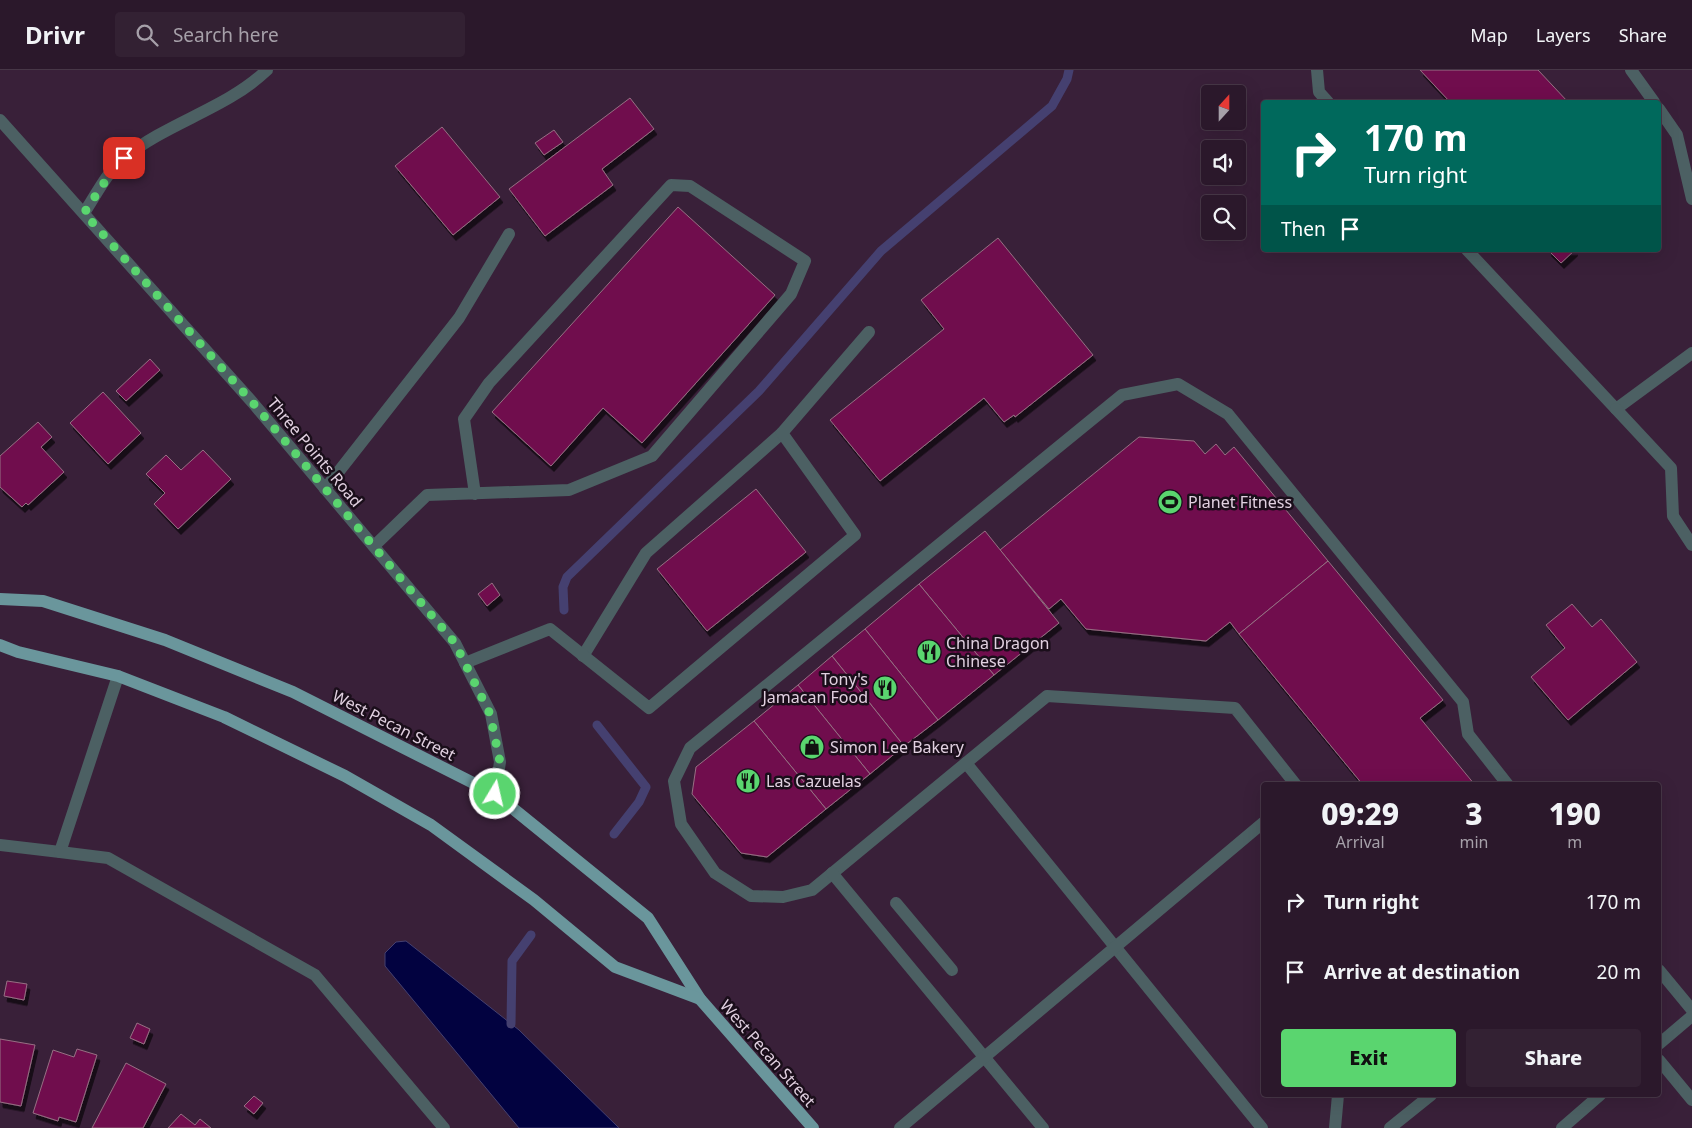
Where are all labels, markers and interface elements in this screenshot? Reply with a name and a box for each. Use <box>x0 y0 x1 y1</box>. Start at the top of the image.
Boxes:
search box <box>115 12 465 57</box>
text: Drivr <box>25 18 85 51</box>
icon: search <box>133 21 161 49</box>
text: Search here <box>173 22 279 48</box>
text: Map <box>1470 23 1508 47</box>
text: Layers <box>1536 23 1591 47</box>
text: Share <box>1619 23 1667 47</box>
north arrow <box>1201 85 1246 130</box>
map controls <box>1201 85 1246 240</box>
text: 170 m <box>1364 114 1467 161</box>
icon: right <box>1281 120 1346 185</box>
pin <box>103 137 145 179</box>
button: sound <box>1201 140 1246 185</box>
icon: arrive <box>110 144 138 172</box>
text: Turn right <box>1364 159 1467 189</box>
button: search <box>1201 195 1246 240</box>
icon: arrive <box>1336 215 1364 243</box>
text: Then <box>1281 216 1326 242</box>
street label: Three Points Road <box>263 393 367 511</box>
sports icon: Planet Fitness <box>1157 489 1183 515</box>
place label: Planet Fitness <box>1188 491 1292 513</box>
place label: China Dragon Chinese <box>946 632 1050 672</box>
restaurant icon: China Dragon Chinese <box>916 639 942 665</box>
place label: Tony's Jamacan Food <box>761 668 868 708</box>
restaurant icon: Tony's Jamacan Food <box>872 675 898 701</box>
street label: West Pecan Street <box>329 684 459 766</box>
shop icon: Simon Lee Bakery <box>799 734 825 760</box>
place label: Simon Lee Bakery <box>830 736 965 758</box>
position arrow <box>468 767 520 819</box>
restaurant icon: Las Cazuelas <box>735 768 761 794</box>
place label: Las Cazuelas <box>766 770 861 792</box>
text: 09:29 <box>1321 793 1399 834</box>
text: 3 <box>1465 793 1483 834</box>
text: 190 <box>1549 793 1601 834</box>
text: Arrival <box>1336 831 1385 853</box>
text: min <box>1459 831 1488 853</box>
text: m <box>1567 831 1582 853</box>
icon: right <box>1281 888 1309 916</box>
text: Turn right <box>1324 889 1419 915</box>
text: 170 m <box>1586 889 1641 915</box>
icon: arrive <box>1281 958 1309 986</box>
text: Arrive at destination <box>1324 959 1520 985</box>
text: 20 m <box>1597 959 1641 985</box>
street label: West Pecan Street <box>715 995 821 1111</box>
button: Exit <box>1281 1029 1456 1087</box>
button: Share <box>1466 1029 1641 1087</box>

